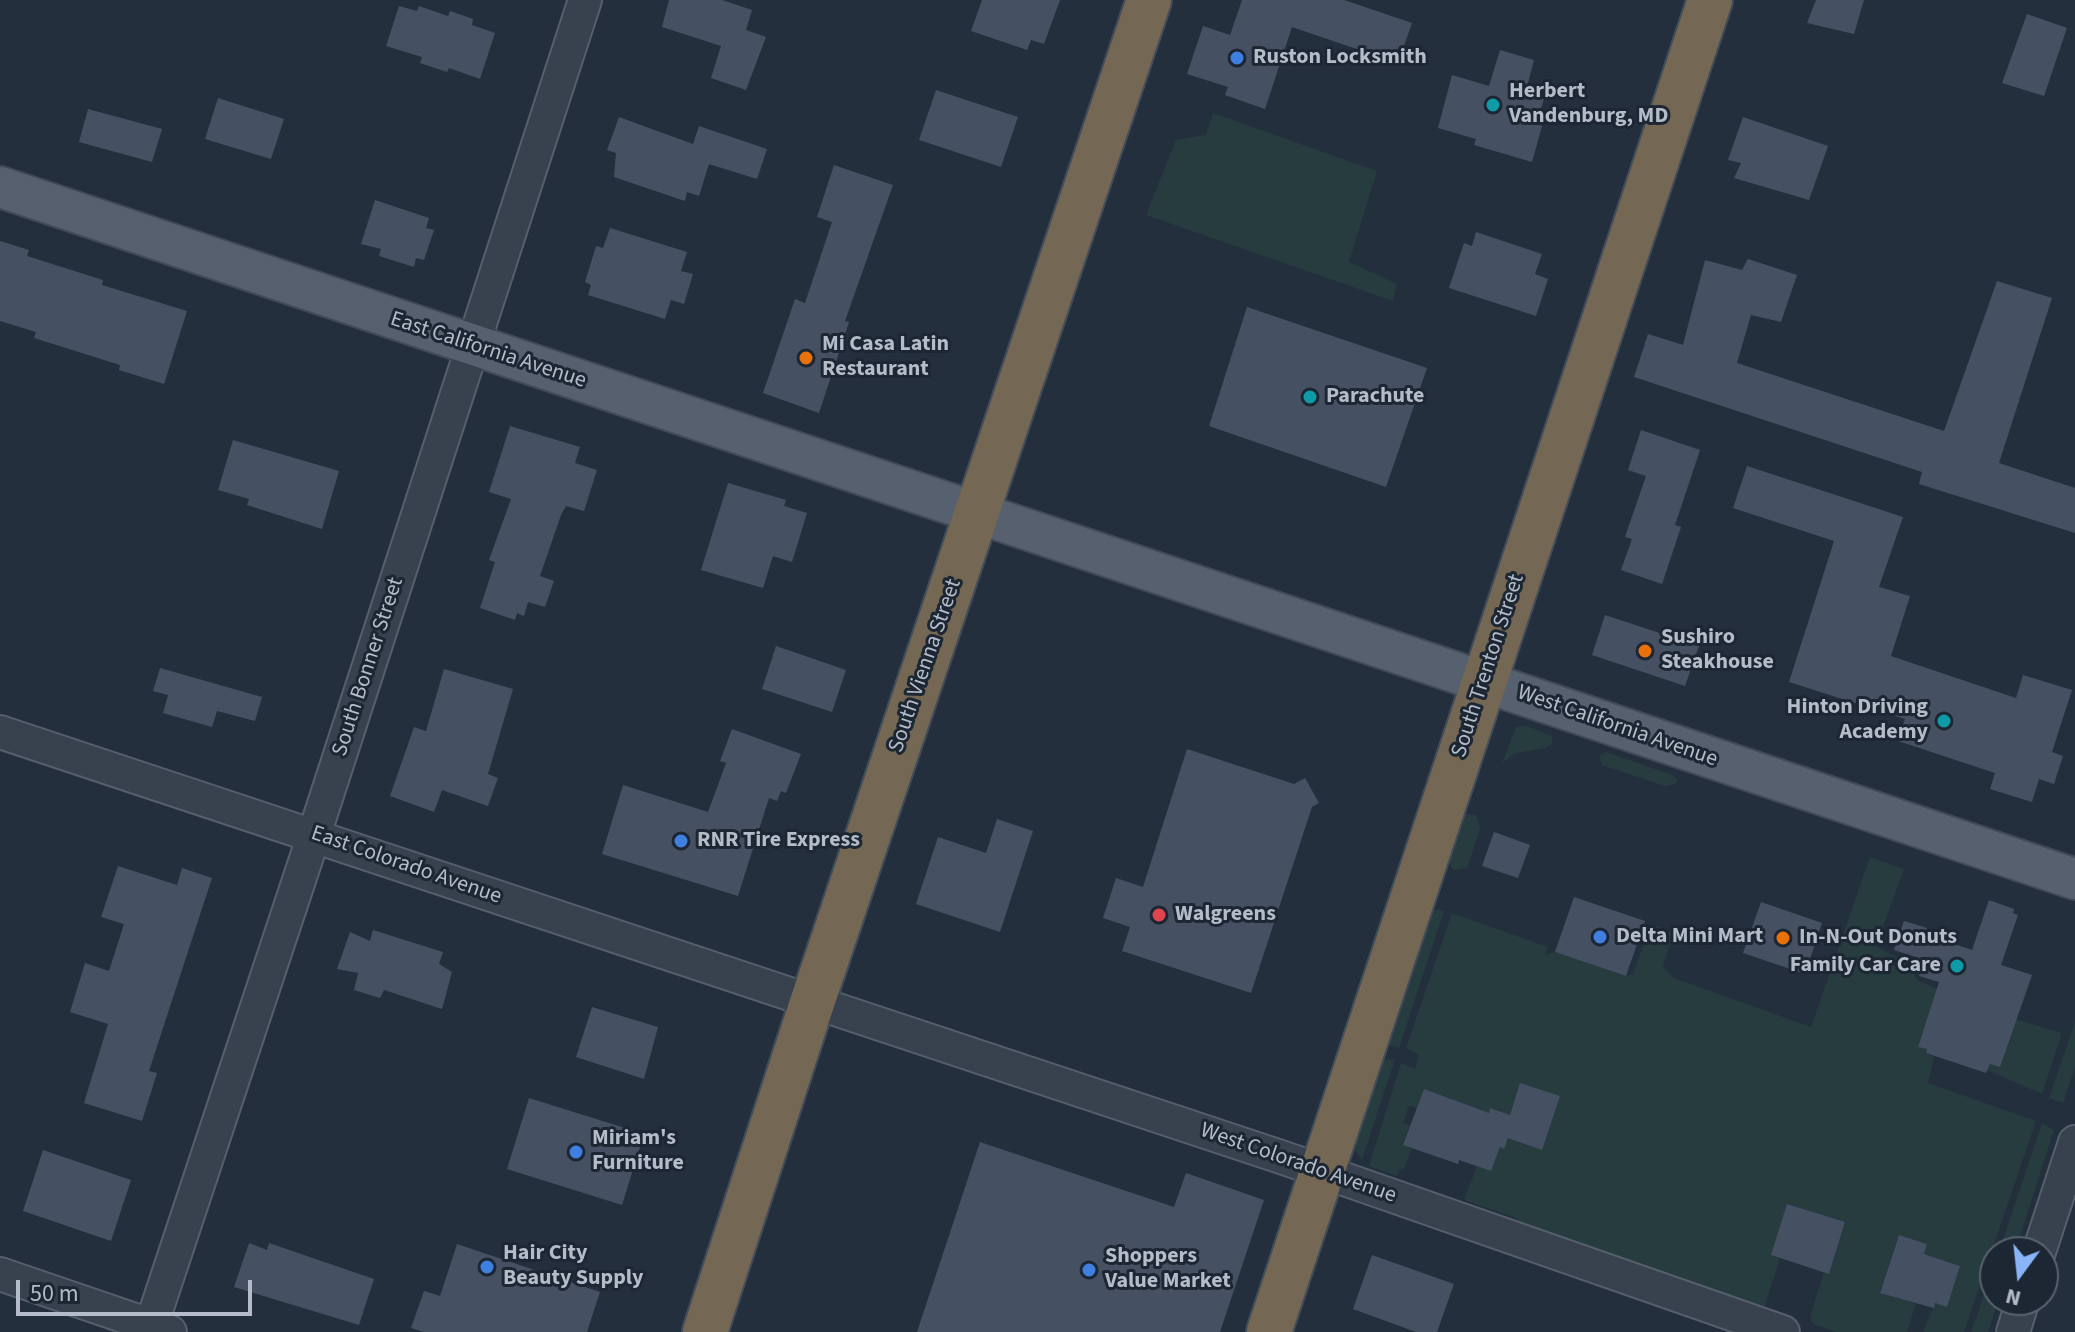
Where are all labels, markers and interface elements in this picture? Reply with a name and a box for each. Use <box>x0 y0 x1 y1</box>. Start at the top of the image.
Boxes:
place label: Ruston Locksmith <box>1253 45 1427 71</box>
marker: Ruston Locksmith <box>1228 49 1246 67</box>
place label: Herbert Vandenburg, MD <box>1509 79 1668 130</box>
marker: Herbert Vandenburg, MD <box>1484 96 1502 114</box>
street label: East California Avenue <box>387 307 589 395</box>
place label: Mi Casa Latin Restaurant <box>822 332 949 384</box>
marker: Mi Casa Latin Restaurant <box>797 349 815 367</box>
place label: Parachute <box>1326 384 1424 410</box>
marker: Parachute <box>1301 388 1319 406</box>
street label: South Trenton Street <box>1447 571 1531 761</box>
street label: South Bonner Street <box>328 574 410 760</box>
street label: South Vienna Street <box>884 576 968 756</box>
place label: Sushiro Steakhouse <box>1661 625 1774 676</box>
marker: Sushiro Steakhouse <box>1636 642 1654 660</box>
street label: West California Avenue <box>1513 680 1721 774</box>
place label: Hinton Driving Academy <box>1787 695 1928 746</box>
marker: Hinton Driving Academy <box>1935 712 1953 730</box>
street label: East Colorado Avenue <box>307 821 505 911</box>
place label: RNR Tire Express <box>697 828 860 854</box>
marker: RNR Tire Express <box>672 832 690 850</box>
place label: Walgreens <box>1175 902 1276 928</box>
marker: Walgreens <box>1150 906 1168 924</box>
place label: Delta Mini Mart <box>1616 924 1763 950</box>
place label: In-N-Out Donuts <box>1799 925 1957 951</box>
marker: Delta Mini Mart <box>1591 928 1609 946</box>
marker: In-N-Out Donuts <box>1774 929 1792 947</box>
place label: Family Car Care <box>1790 953 1941 979</box>
marker: Family Car Care <box>1948 957 1966 975</box>
street label: West Colorado Avenue <box>1197 1118 1399 1210</box>
place label: Miriam's Furniture <box>592 1126 684 1178</box>
marker: Miriam's Furniture <box>567 1143 585 1161</box>
north arrow <box>1979 1236 2059 1316</box>
place label: Hair City Beauty Supply <box>503 1241 644 1292</box>
place label: Shoppers Value Market <box>1105 1244 1231 1296</box>
marker: Hair City Beauty Supply <box>478 1258 496 1276</box>
marker: Shoppers Value Market <box>1080 1261 1098 1279</box>
scale bar <box>20 1264 256 1314</box>
text: 50 m <box>30 1276 79 1311</box>
text: N <box>2002 1280 2025 1315</box>

